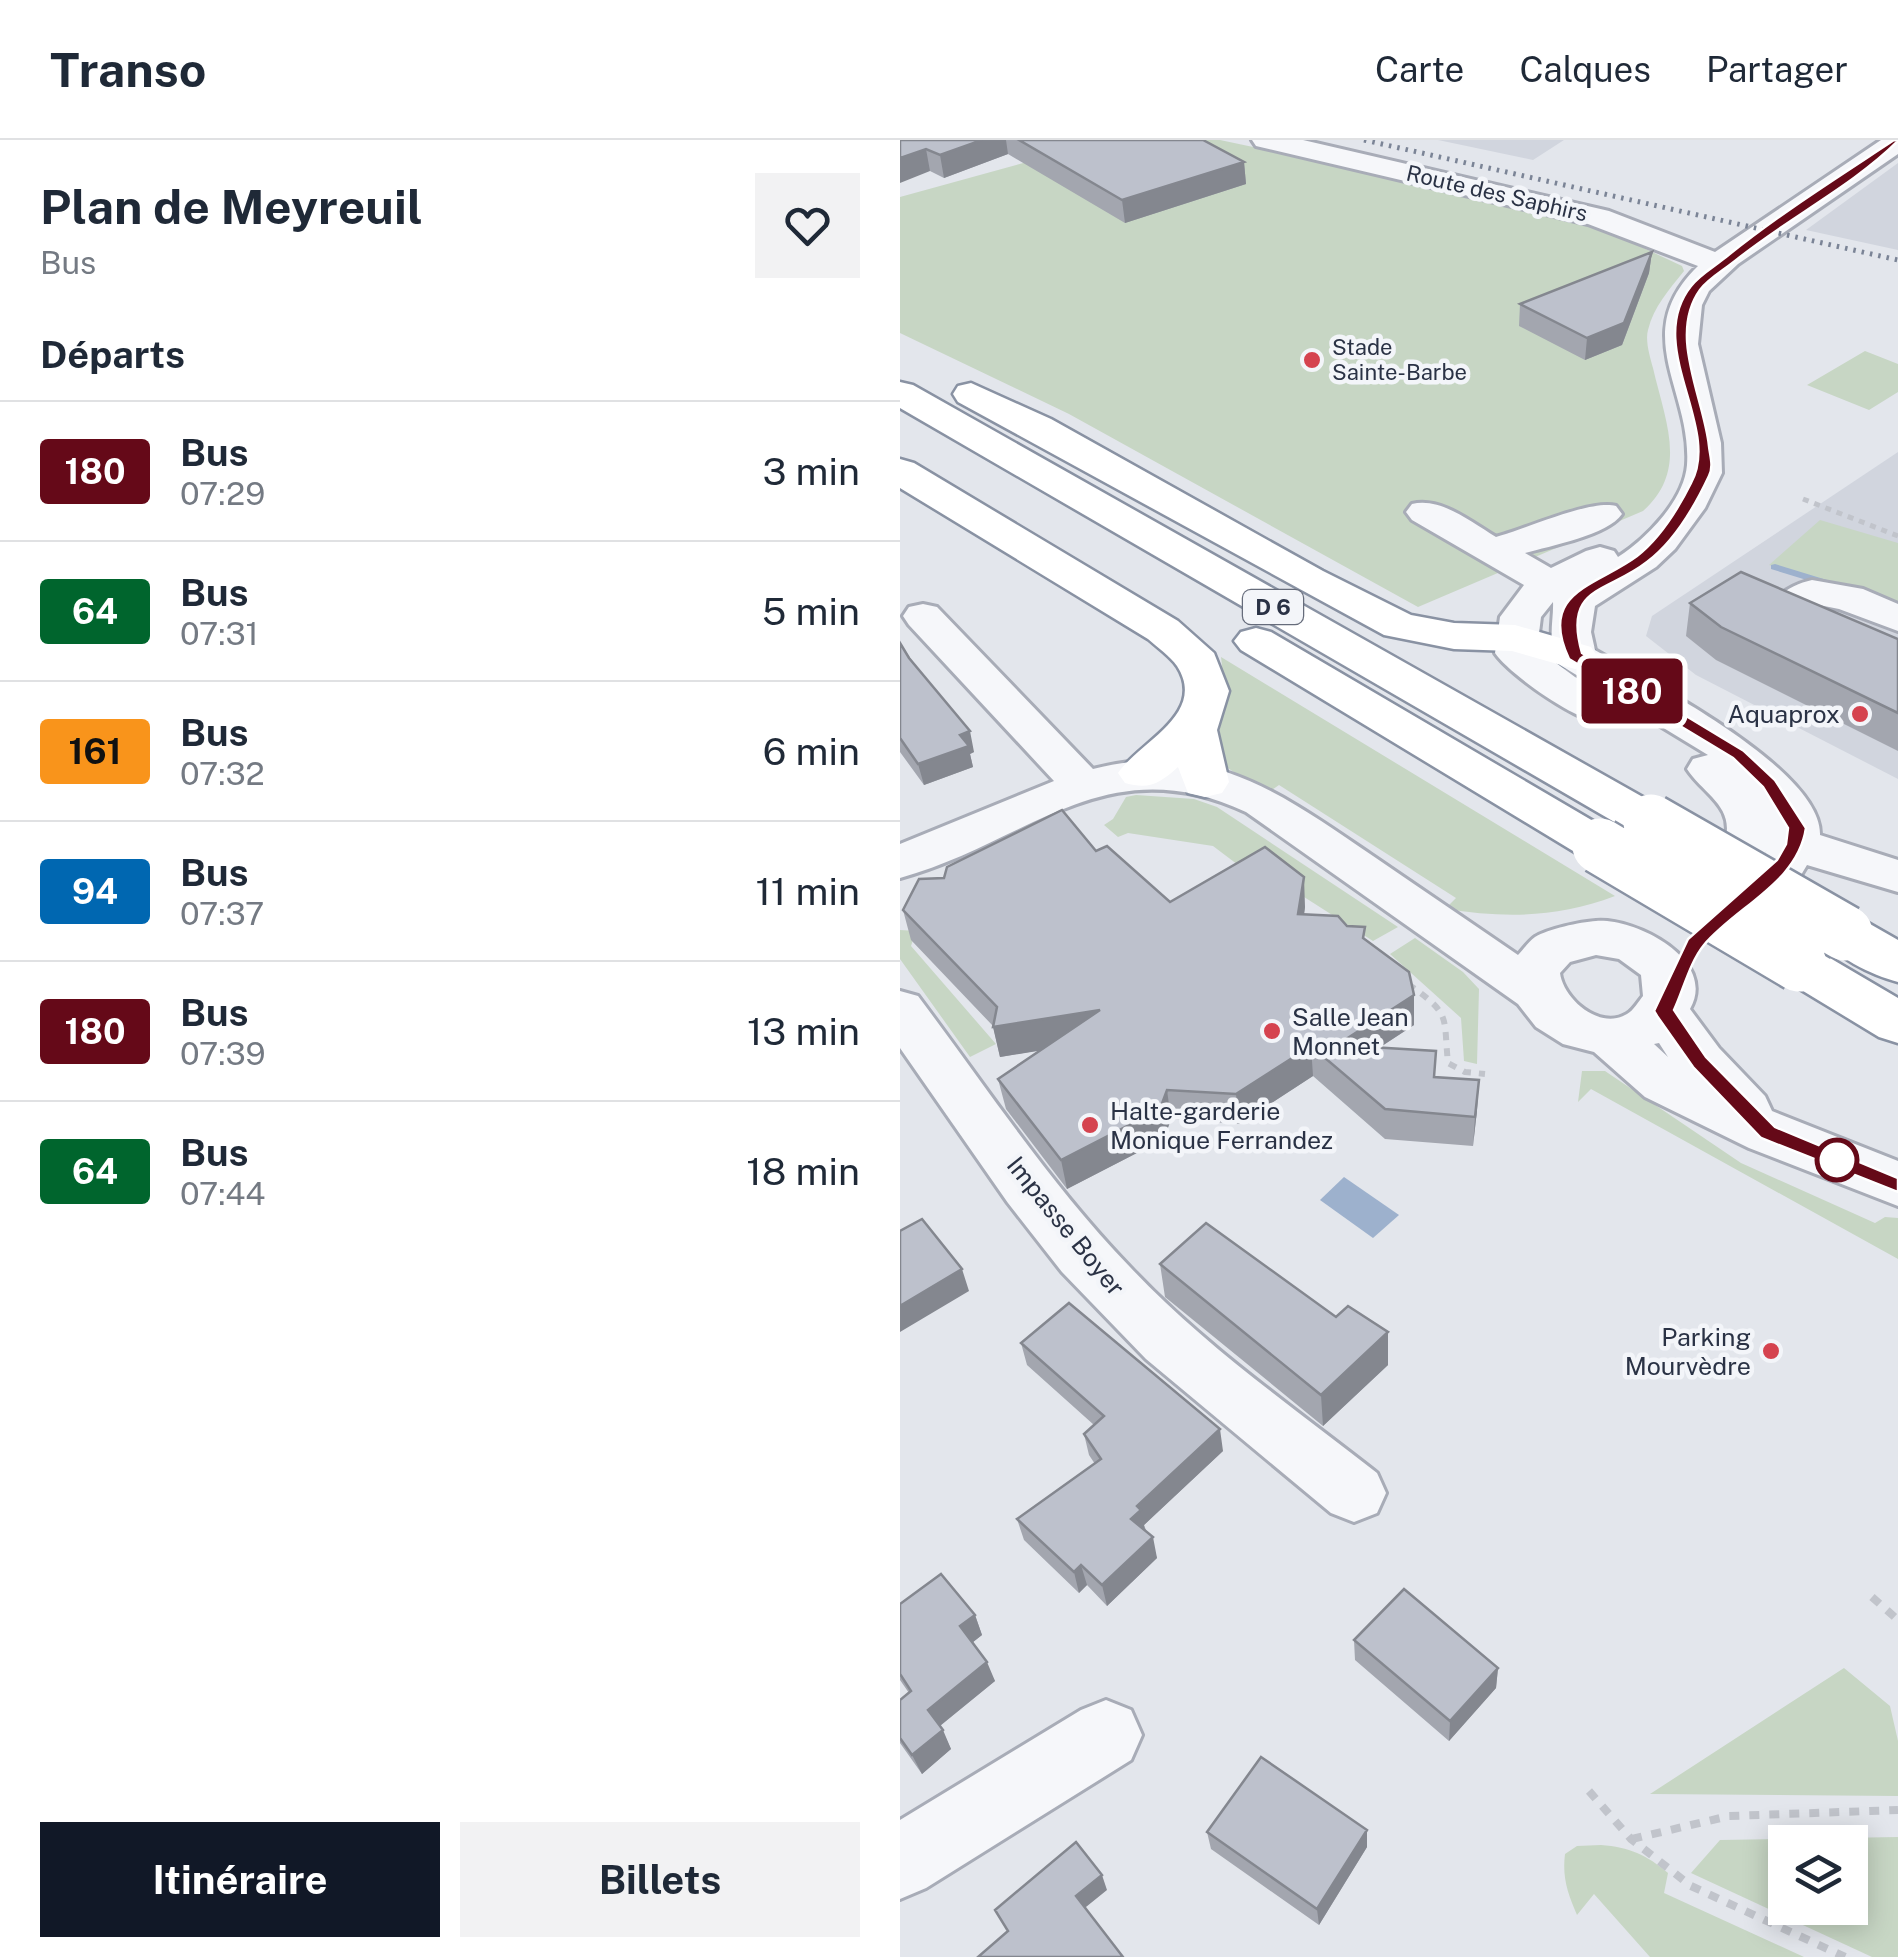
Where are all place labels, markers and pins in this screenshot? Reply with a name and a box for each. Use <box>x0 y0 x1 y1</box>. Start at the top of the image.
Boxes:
place label: Stade Sainte-Barbe <box>1332 334 1467 385</box>
marker: Stade Sainte-Barbe <box>1301 349 1323 371</box>
place label: Aquaprox <box>1728 699 1840 729</box>
marker: Aquaprox <box>1849 703 1871 725</box>
place label: Salle Jean Monnet <box>1292 1002 1409 1061</box>
marker: Salle Jean Monnet <box>1261 1020 1283 1042</box>
place label: Halte-garderie Monique Ferrandez <box>1110 1096 1333 1155</box>
marker: Halte-garderie Monique Ferrandez <box>1079 1114 1101 1136</box>
unlabelled marker <box>1816 1139 1858 1181</box>
place label: Parking Mourvèdre <box>1625 1322 1751 1381</box>
marker: Parking Mourvèdre <box>1760 1340 1782 1362</box>

